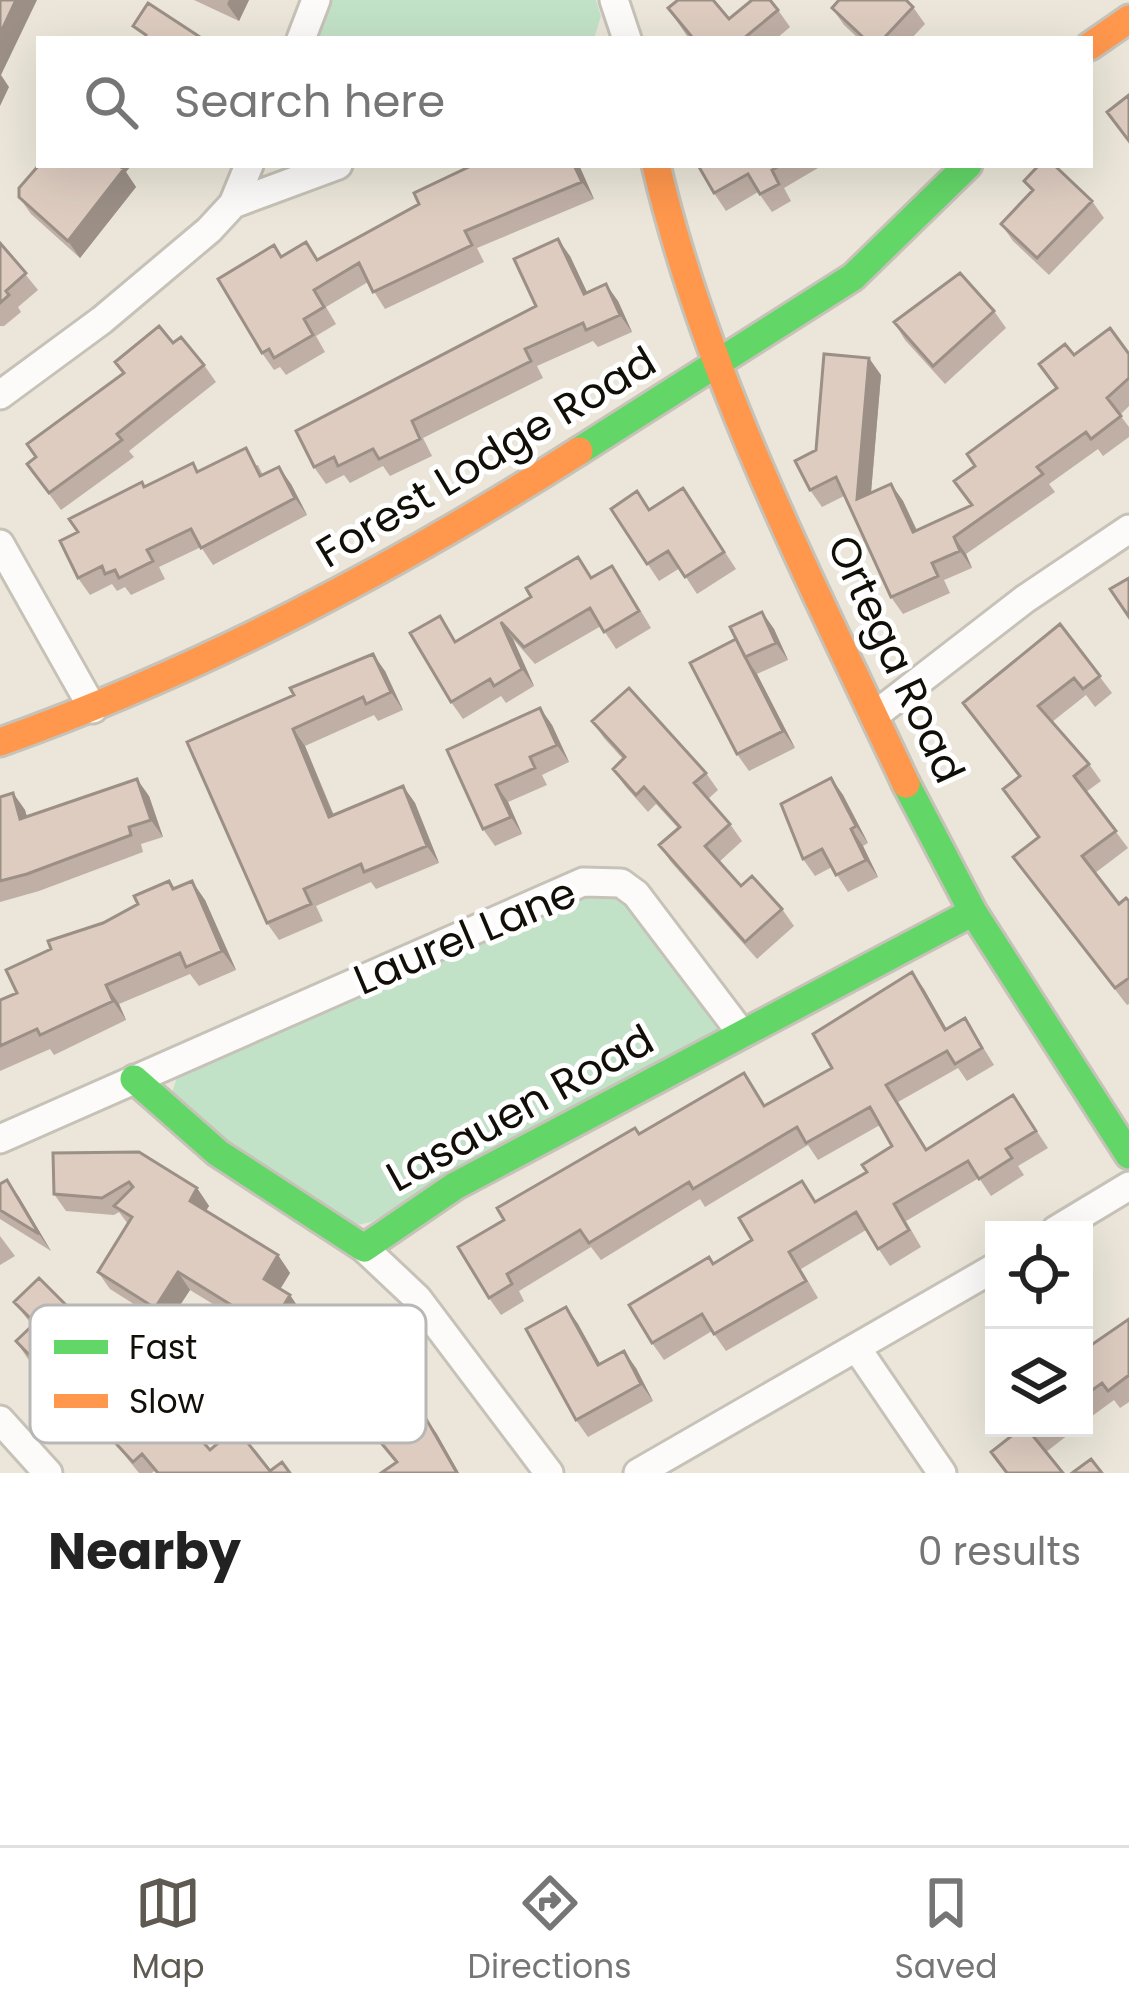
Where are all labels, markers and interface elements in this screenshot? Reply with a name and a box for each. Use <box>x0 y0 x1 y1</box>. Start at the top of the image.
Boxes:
search box <box>36 36 1093 168</box>
icon: search <box>78 69 144 135</box>
text: Search here <box>174 70 445 133</box>
street label: Forest Lodge Road <box>305 332 667 582</box>
street label: Ortega Road <box>813 525 979 793</box>
street label: Laurel Lane <box>345 863 585 1009</box>
street label: Lasauen Road <box>376 1010 664 1206</box>
map controls <box>985 1221 1093 1437</box>
button: locate <box>985 1221 1093 1329</box>
legend <box>30 1305 426 1443</box>
text: Fast <box>129 1324 197 1371</box>
button: layers <box>985 1329 1093 1437</box>
text: Slow <box>129 1378 205 1425</box>
text: Nearby <box>48 1515 241 1587</box>
text: 0 results <box>918 1524 1081 1579</box>
tab: Map <box>132 1870 205 1992</box>
tab: Directions <box>468 1870 631 1992</box>
tab: Saved <box>895 1870 997 1992</box>

